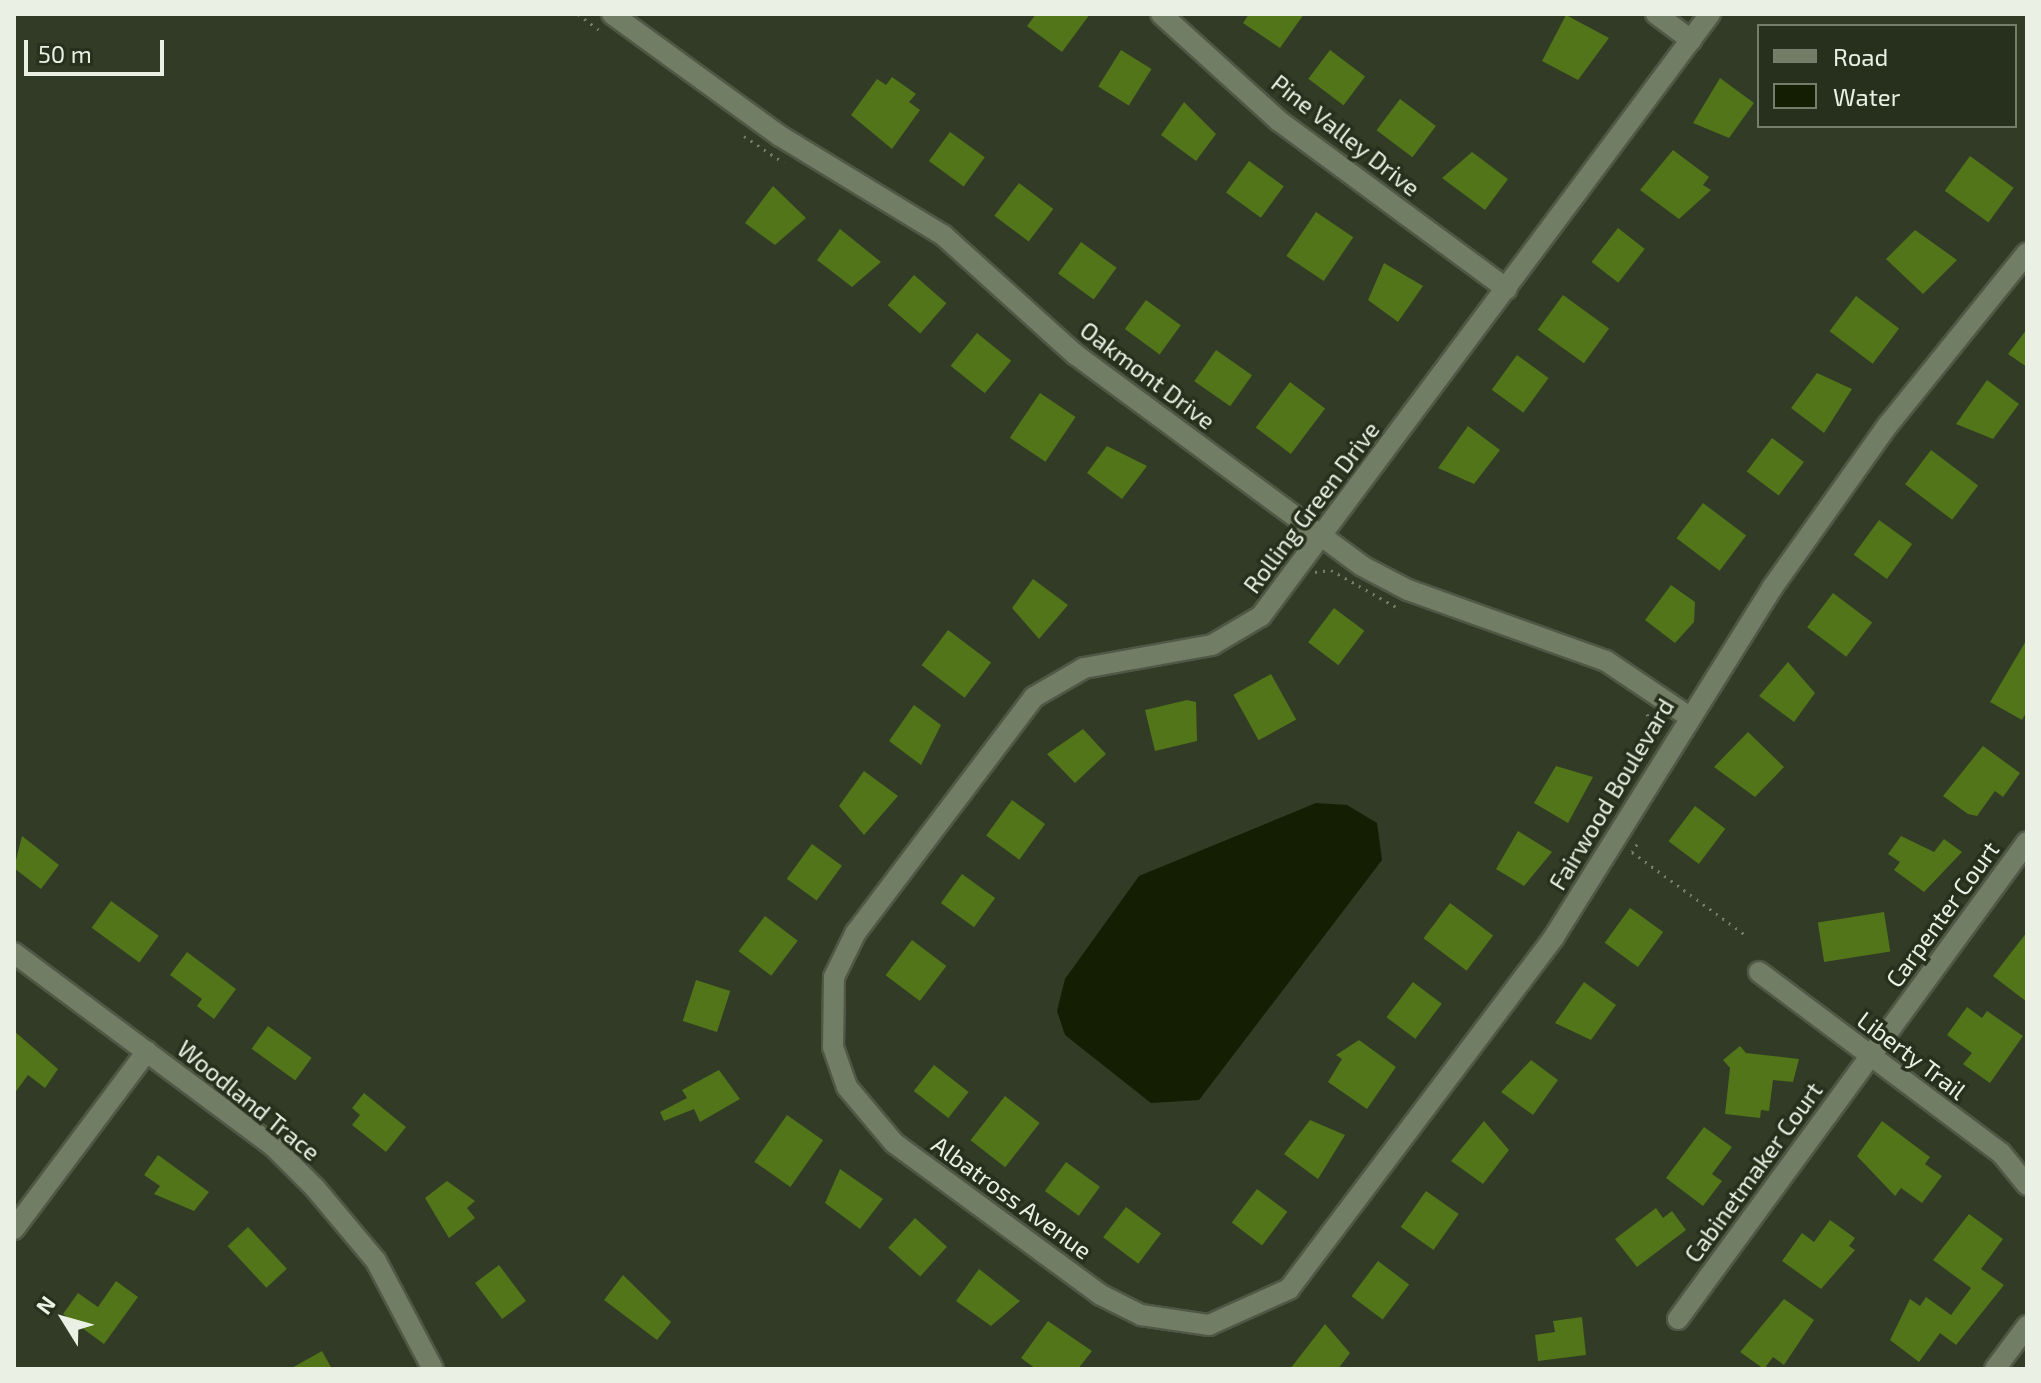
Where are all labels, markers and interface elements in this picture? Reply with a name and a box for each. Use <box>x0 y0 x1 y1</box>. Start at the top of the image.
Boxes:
scale bar <box>28 24 168 74</box>
legend <box>1757 24 2017 128</box>
text: 50 m <box>38 39 92 68</box>
text: Road <box>1833 42 1888 71</box>
street label: Pine Valley Drive <box>1266 68 1426 202</box>
text: Water <box>1833 82 1900 111</box>
street label: Oakmont Drive <box>1075 315 1221 435</box>
street label: Rolling Green Drive <box>1237 415 1385 599</box>
street label: Fairwood Boulevard <box>1542 693 1680 895</box>
street label: Carpenter Court <box>1879 835 2005 993</box>
street label: Liberty Trail <box>1852 1005 1972 1105</box>
street label: Woodland Trace <box>172 1034 326 1166</box>
street label: Cabinetmaker Court <box>1678 1076 1828 1268</box>
street label: Albatross Avenue <box>926 1129 1098 1265</box>
north arrow <box>24 1279 104 1359</box>
text: N <box>30 1290 60 1319</box>

